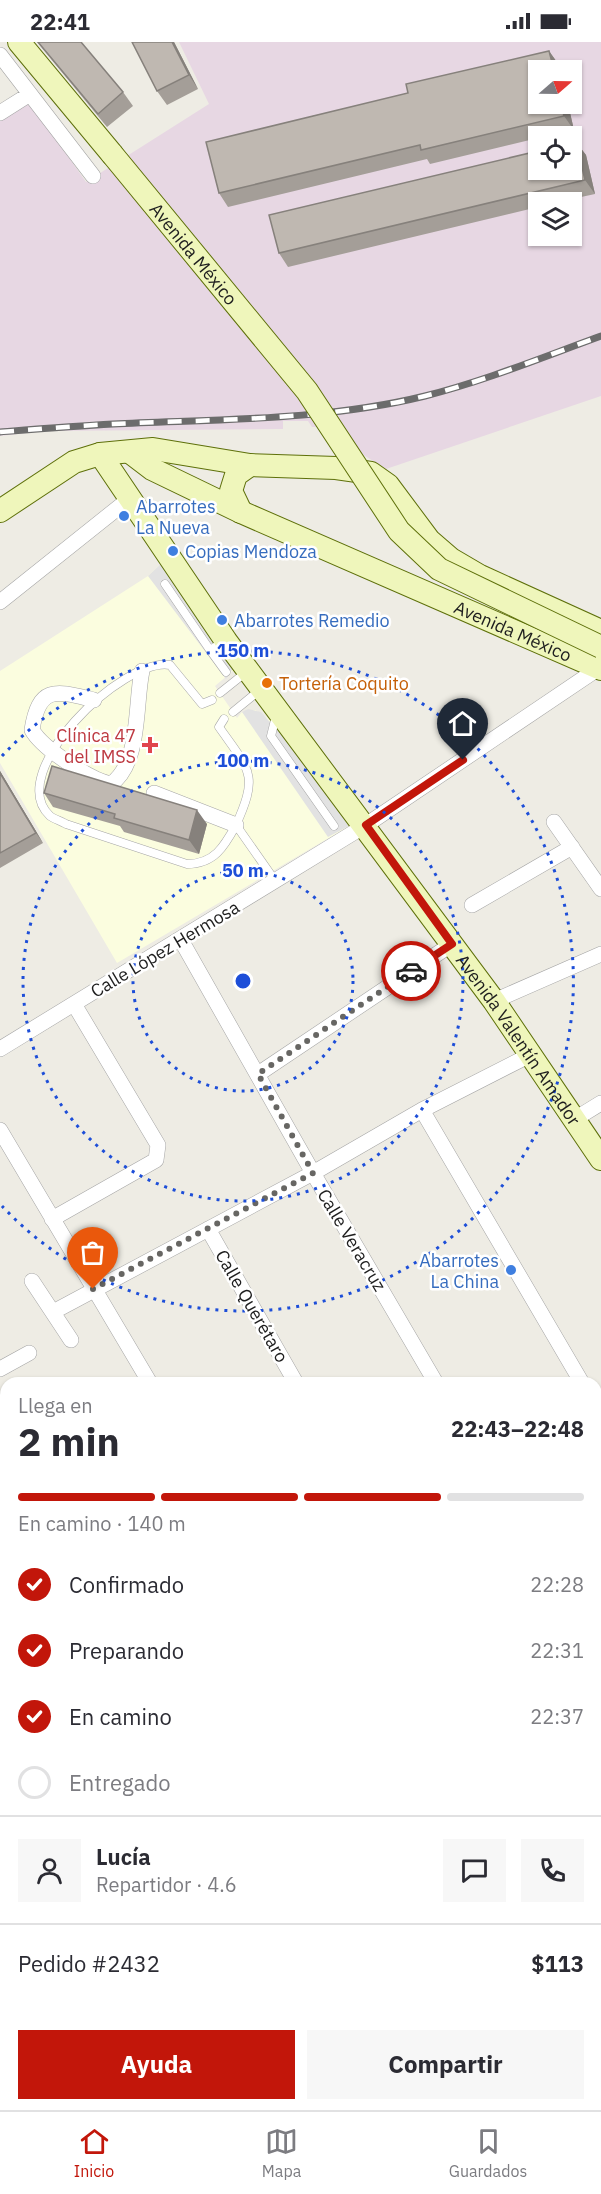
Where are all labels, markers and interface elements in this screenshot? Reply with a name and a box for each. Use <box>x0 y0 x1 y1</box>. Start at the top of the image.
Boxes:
text: 22:41 <box>30 7 90 36</box>
north arrow <box>528 60 582 114</box>
map controls <box>528 60 582 246</box>
button: locate <box>528 126 582 180</box>
button: layers <box>528 192 582 246</box>
street label: Avenida México <box>145 198 243 310</box>
place label: Abarrotes La Nueva <box>136 495 216 539</box>
marker: Abarrotes La Nueva <box>117 509 131 523</box>
place label: Copias Mendoza <box>185 540 317 563</box>
marker: Copias Mendoza <box>166 544 180 558</box>
street label: Avenida México <box>451 595 575 666</box>
place label: Abarrotes Remedio <box>234 609 390 632</box>
marker: Abarrotes Remedio <box>215 613 229 627</box>
text: 150 m <box>217 639 269 662</box>
place label: Tortería Coquito <box>279 672 409 695</box>
marker: Tortería Coquito <box>260 676 274 690</box>
pin <box>437 698 488 760</box>
icon: home <box>446 707 479 740</box>
place label: Clínica 47 del IMSS <box>56 724 136 768</box>
marker: Clínica 47 del IMSS <box>141 736 159 754</box>
text: 100 m <box>217 749 269 772</box>
text: 50 m <box>222 859 264 882</box>
street label: Calle López Hermosa <box>86 895 244 1003</box>
courier <box>381 941 441 1001</box>
street label: Avenida Valentín Amador <box>451 949 586 1130</box>
icon: car <box>395 955 428 988</box>
centre of rings <box>233 971 253 991</box>
street label: Calle Veracruz <box>312 1185 392 1295</box>
pin <box>67 1227 118 1289</box>
icon: bag <box>76 1236 109 1269</box>
street label: Calle Querétaro <box>210 1246 294 1366</box>
place label: Abarrotes La China <box>419 1249 499 1293</box>
marker: Abarrotes La China <box>504 1263 518 1277</box>
text: Llega en <box>18 1392 93 1419</box>
text: 22:43–22:48 <box>451 1414 584 1443</box>
text: 2 min <box>18 1416 120 1467</box>
text: En camino · 140 m <box>18 1510 186 1537</box>
icon: check <box>18 1568 51 1601</box>
text: Confirmado <box>69 1570 184 1599</box>
text: 22:28 <box>530 1571 584 1598</box>
icon: check <box>18 1634 51 1667</box>
text: Preparando <box>69 1636 184 1665</box>
text: 22:31 <box>530 1637 584 1664</box>
icon: check <box>18 1700 51 1733</box>
text: En camino <box>69 1702 172 1731</box>
text: 22:37 <box>530 1703 584 1730</box>
text: Entregado <box>69 1768 170 1797</box>
button: person <box>18 1839 81 1902</box>
button: chat <box>443 1839 506 1902</box>
button: phone <box>521 1839 584 1902</box>
text: Lucía <box>96 1842 151 1871</box>
text: Repartidor · 4.6 <box>96 1871 237 1898</box>
text: Pedido #2432 <box>18 1949 160 1978</box>
text: $113 <box>531 1949 584 1978</box>
button: Ayuda <box>18 2030 295 2099</box>
button: Compartir <box>307 2030 584 2099</box>
tab: Inicio <box>74 2125 114 2181</box>
tab: Mapa <box>262 2125 301 2181</box>
tab: Guardados <box>449 2125 527 2181</box>

